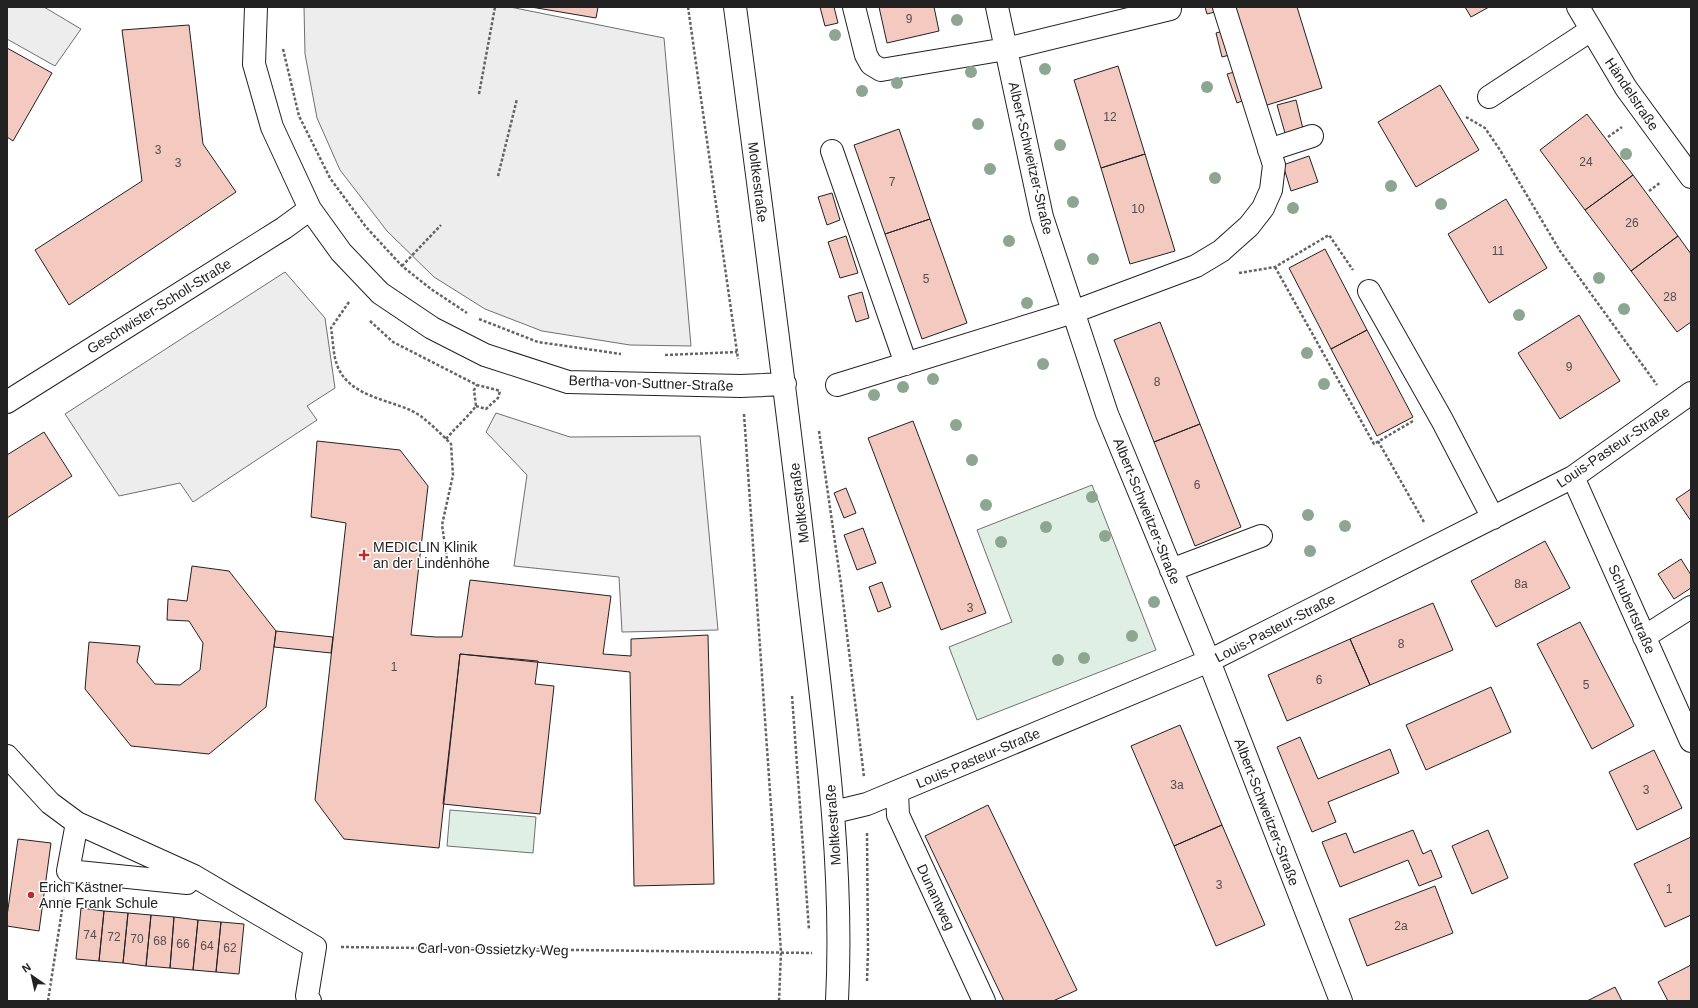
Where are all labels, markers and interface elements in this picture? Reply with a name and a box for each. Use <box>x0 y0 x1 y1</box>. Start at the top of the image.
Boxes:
house number: 9 <box>906 12 913 26</box>
street label: Händelstraße <box>1602 55 1662 133</box>
street label: Albert-Schweitzer-Straße <box>1006 80 1056 236</box>
house number: 12 <box>1103 110 1117 124</box>
street label: Moltkestraße <box>745 141 771 223</box>
house number: 3 <box>155 143 162 157</box>
house number: 24 <box>1579 155 1593 169</box>
house number: 3 <box>175 156 182 170</box>
house number: 7 <box>889 175 896 189</box>
house number: 10 <box>1131 202 1145 216</box>
house number: 26 <box>1625 216 1639 230</box>
house number: 11 <box>1492 244 1505 258</box>
street label: Geschwister-Scholl-Straße <box>84 255 234 357</box>
house number: 5 <box>923 272 930 286</box>
house number: 28 <box>1663 290 1677 304</box>
house number: 9 <box>1566 360 1573 374</box>
street label: Bertha-von-Suttner-Straße <box>568 372 734 394</box>
house number: 8 <box>1154 375 1161 389</box>
street label: Louis-Pasteur-Straße <box>1553 403 1673 491</box>
street label: Albert-Schweitzer-Straße <box>1110 436 1184 587</box>
street label: Moltkestraße <box>786 462 812 544</box>
house number: 6 <box>1194 478 1201 492</box>
place label: MEDICLIN Klinik an der Lindenhöhe <box>373 539 490 571</box>
marker: MEDICLIN Klinik an der Lindenhöhe <box>358 549 370 561</box>
street label: Schubertstraße <box>1605 562 1659 656</box>
house number: 8a <box>1514 577 1528 591</box>
street label: Louis-Pasteur-Straße <box>1212 591 1338 665</box>
house number: 3 <box>967 601 974 615</box>
house number: 8 <box>1398 637 1405 651</box>
house number: 1 <box>391 660 398 674</box>
house number: 6 <box>1316 673 1323 687</box>
house number: 5 <box>1583 678 1590 692</box>
street label: Louis-Pasteur-Straße <box>914 725 1043 791</box>
street label: Albert-Schweitzer-Straße <box>1232 736 1303 888</box>
house number: 3a <box>1170 778 1184 792</box>
house number: 3 <box>1643 783 1650 797</box>
street label: Moltkestraße <box>822 784 844 866</box>
street label: Dunantweg <box>914 862 958 932</box>
house number: 3 <box>1216 878 1223 892</box>
place label: Erich Kästner Anne Frank Schule <box>39 879 158 911</box>
house number: 1 <box>1666 882 1673 896</box>
marker: Erich Kästner Anne Frank Schule <box>26 890 36 900</box>
house number: 2a <box>1394 919 1408 933</box>
house number: 74 <box>83 928 97 942</box>
house number: 72 <box>107 930 121 944</box>
house number: 70 <box>130 932 144 946</box>
house number: 68 <box>153 934 167 948</box>
house number: 66 <box>176 937 190 951</box>
house number: 64 <box>200 939 214 953</box>
street label: Carl-von-Ossietzky-Weg <box>417 940 569 958</box>
house number: 62 <box>223 941 237 955</box>
north arrow <box>12 956 52 996</box>
text: N <box>20 960 33 975</box>

